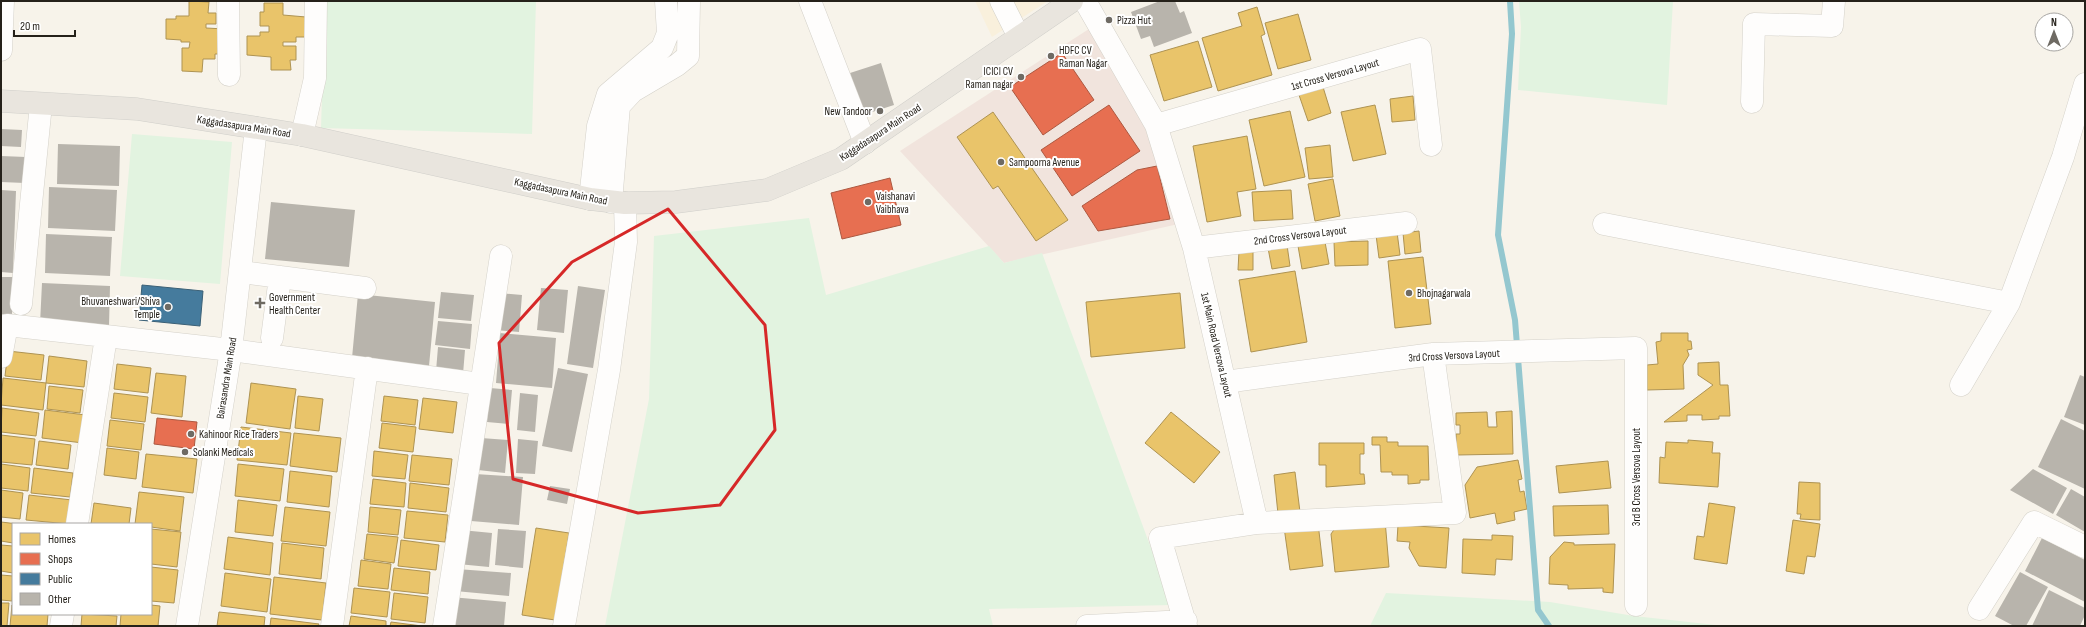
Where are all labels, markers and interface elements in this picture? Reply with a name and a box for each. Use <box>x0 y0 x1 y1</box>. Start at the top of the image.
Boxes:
scale bar <box>14 12 75 38</box>
north arrow <box>2034 12 2074 52</box>
place label: Pizza Hut <box>1117 14 1152 27</box>
marker: Pizza Hut <box>1104 15 1114 25</box>
text: N <box>2051 16 2057 29</box>
text: 20 m <box>20 19 40 34</box>
place label: HDFC CV Raman Nagar <box>1059 44 1107 70</box>
marker: HDFC CV Raman Nagar <box>1046 51 1056 61</box>
street label: 1st Cross Versova Layout <box>1290 56 1381 93</box>
place label: ICICI CV Raman nagar <box>965 65 1013 91</box>
marker: ICICI CV Raman nagar <box>1016 72 1026 82</box>
street label: Kaggadasapura Main Road <box>837 101 924 164</box>
place label: New Tandoor <box>825 105 872 118</box>
marker: New Tandoor <box>875 106 885 116</box>
street label: Kaggadasapura Main Road <box>196 113 292 140</box>
place label: Sampoorna Avenue <box>1009 156 1079 169</box>
marker: Sampoorna Avenue <box>996 157 1006 167</box>
street label: Kaggadasapura Main Road <box>513 175 609 208</box>
place label: Vaishanavi Vaibhava <box>876 190 915 216</box>
marker: Vaishanavi Vaibhava <box>863 197 873 207</box>
street label: 2nd Cross Versova Layout <box>1253 223 1348 248</box>
place label: Bhojnagarwala <box>1417 287 1470 300</box>
marker: Bhojnagarwala <box>1404 288 1414 298</box>
place label: Government Health Center <box>269 291 320 317</box>
street label: 1st Main Road Versova Layout <box>1198 291 1235 400</box>
place label: Bhuvaneshwari/Shiva Temple <box>81 295 160 321</box>
marker: Government Health Center <box>254 297 266 309</box>
marker: Bhuvaneshwari/Shiva Temple <box>163 302 173 312</box>
street label: Bairasandra Main Road <box>214 336 239 420</box>
street label: 3rd Cross Versova Layout <box>1408 347 1501 364</box>
street label: 3rd B Cross Versova Layout <box>1630 427 1643 526</box>
place label: Kahinoor Rice Traders <box>199 428 278 441</box>
marker: Kahinoor Rice Traders <box>186 429 196 439</box>
place label: Solanki Medicals <box>193 446 253 459</box>
marker: Solanki Medicals <box>180 447 190 457</box>
legend <box>12 523 152 615</box>
text: Homes <box>48 532 76 547</box>
text: Shops <box>48 552 73 567</box>
text: Public <box>48 572 73 587</box>
text: Other <box>48 592 72 607</box>

